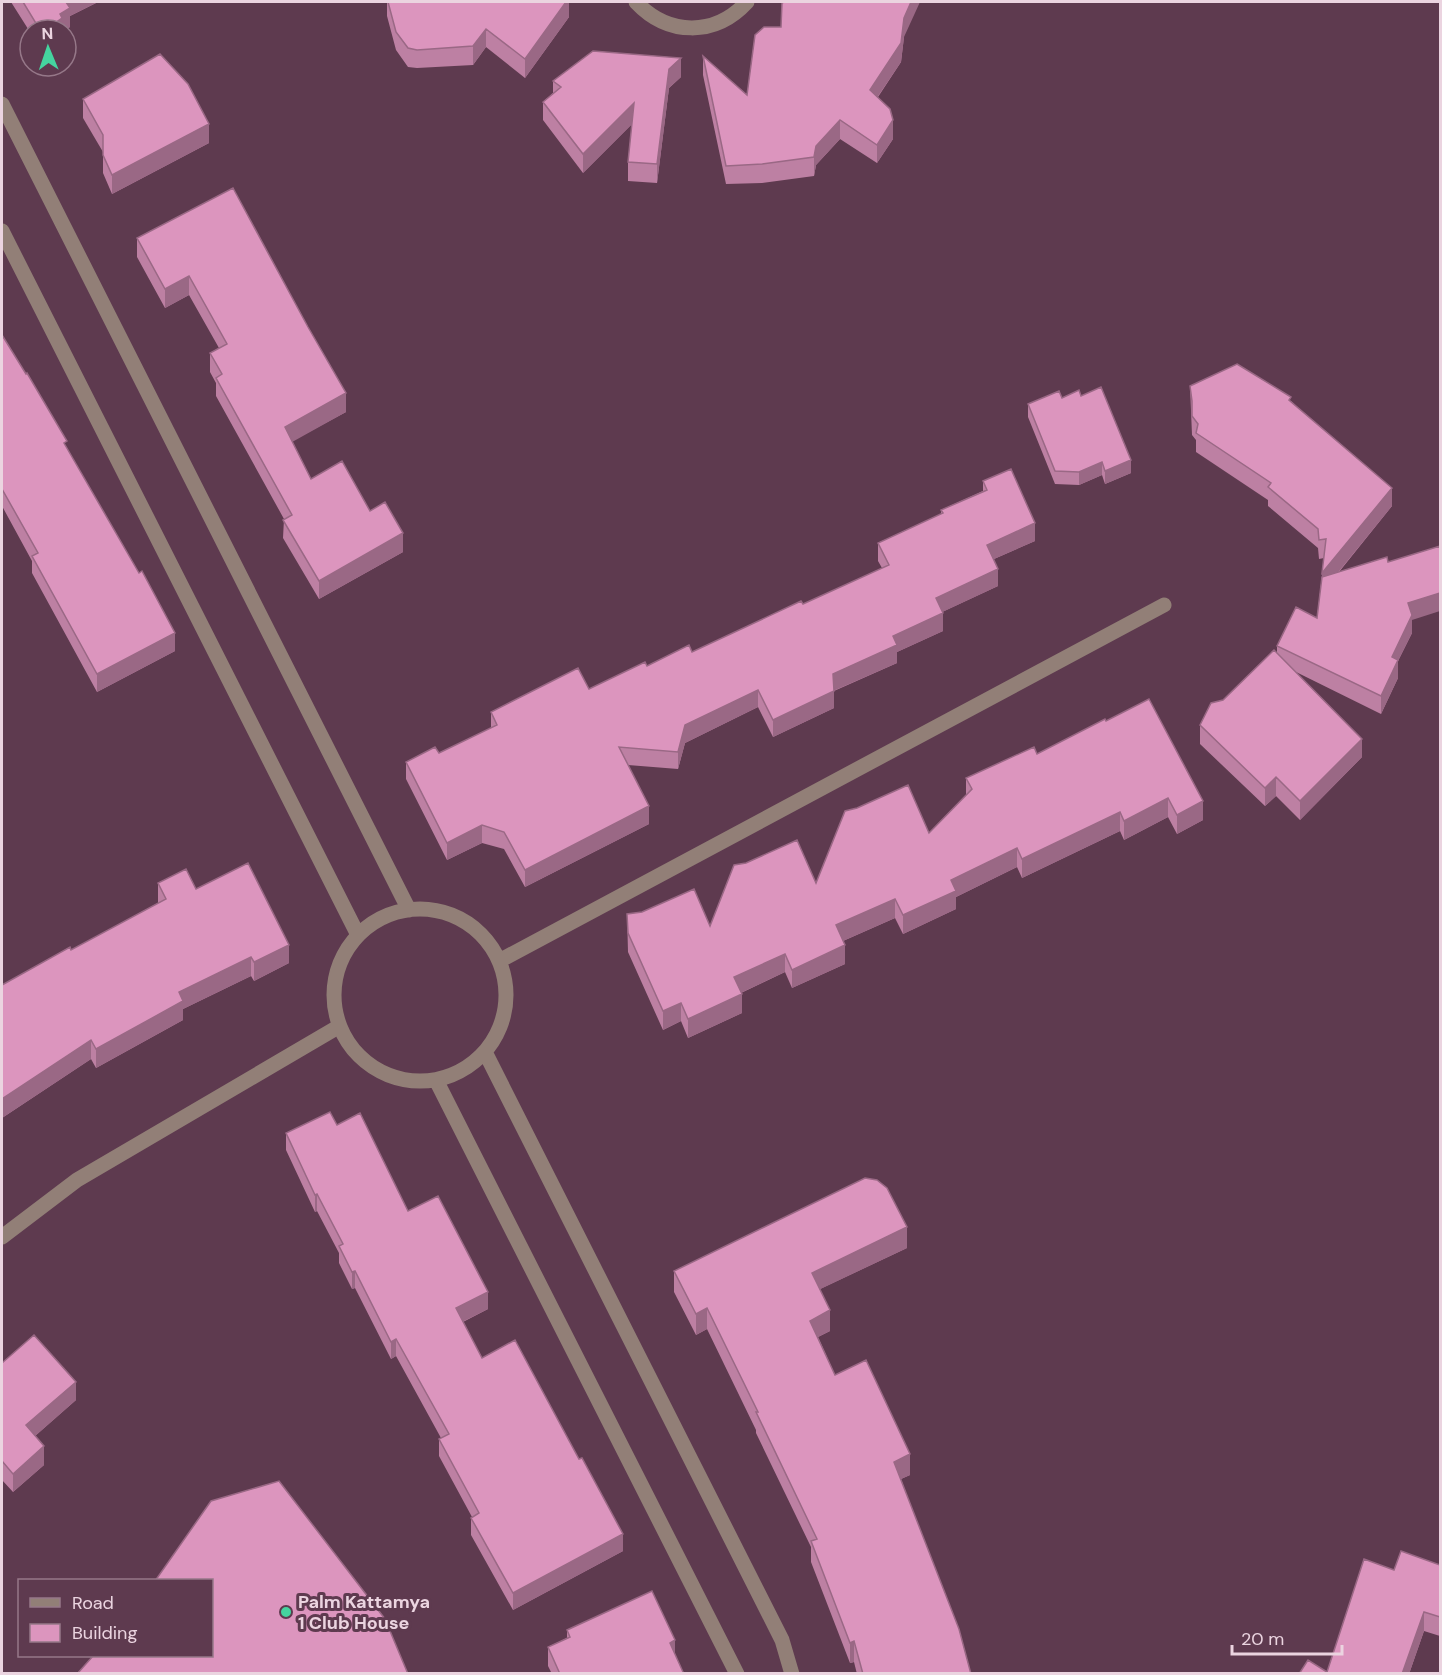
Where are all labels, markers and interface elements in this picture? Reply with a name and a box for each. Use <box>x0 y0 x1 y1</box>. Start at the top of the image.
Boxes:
north arrow <box>18 18 78 78</box>
text: N <box>41 23 54 44</box>
legend <box>18 1579 213 1657</box>
place label: Palm Kattamya 1 Club House <box>298 1590 430 1635</box>
text: Road <box>72 1591 114 1615</box>
marker: Palm Kattamya 1 Club House <box>279 1605 293 1619</box>
scale bar <box>1232 1618 1342 1656</box>
text: Building <box>72 1621 137 1645</box>
text: 20 m <box>1241 1627 1284 1651</box>

